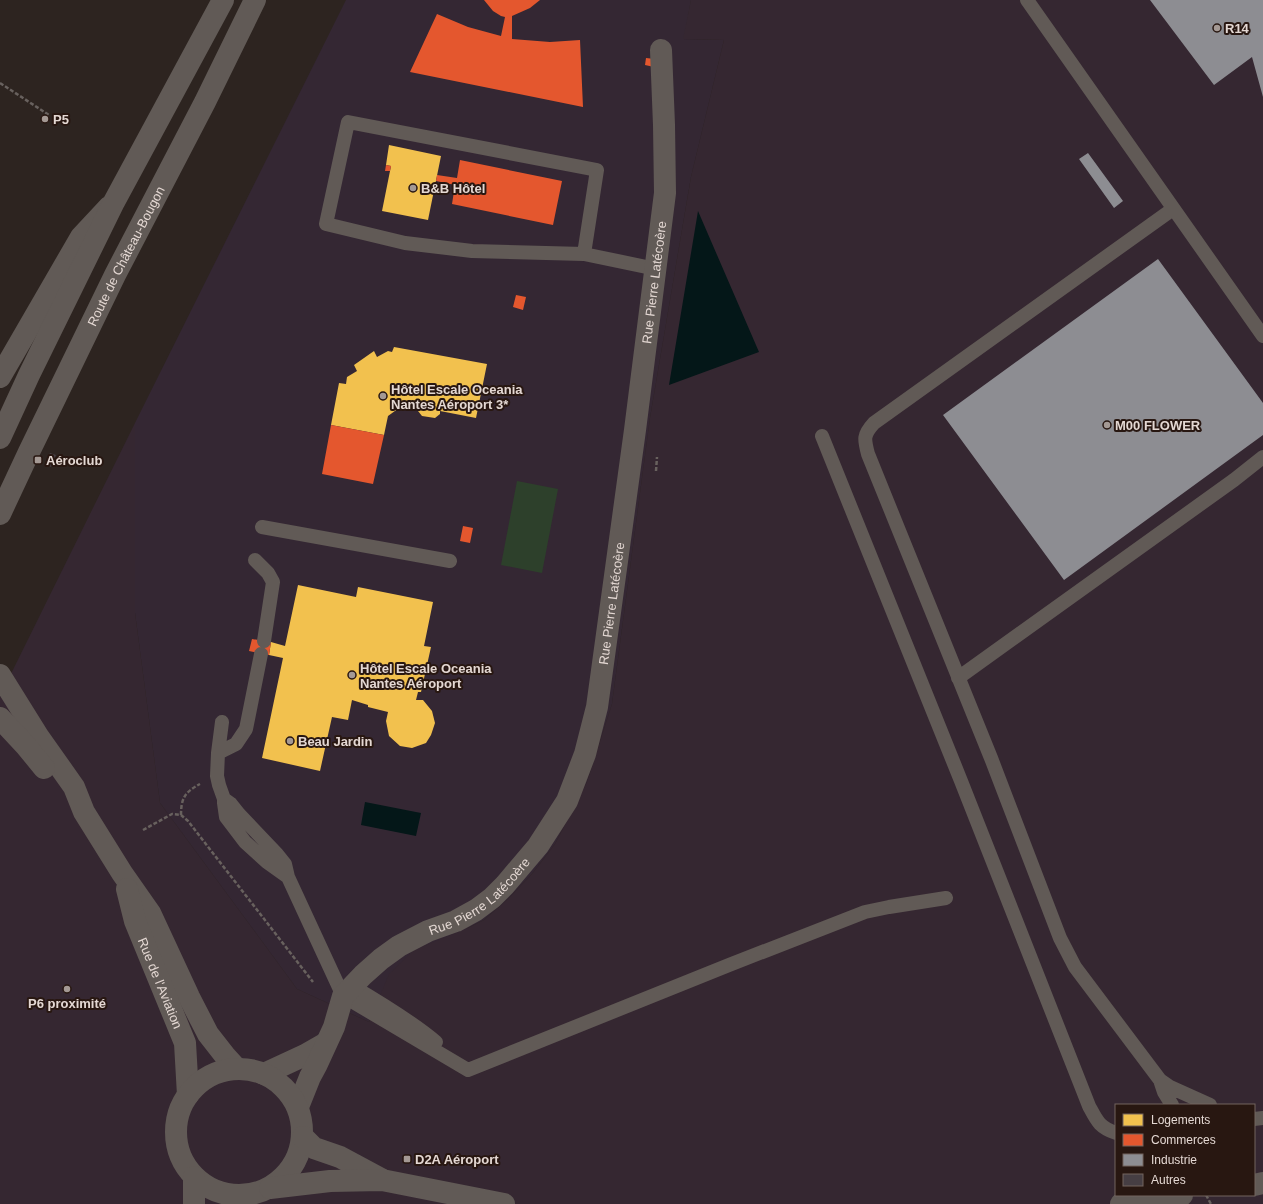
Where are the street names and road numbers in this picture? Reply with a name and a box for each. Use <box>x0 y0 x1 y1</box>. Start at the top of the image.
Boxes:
street label: Route de Château-Bougon <box>84 184 167 328</box>
street label: Rue Pierre Latécoère <box>639 220 669 344</box>
street label: Rue Pierre Latécoère <box>595 541 627 666</box>
street label: Rue Pierre Latécoère <box>427 854 533 938</box>
street label: Rue de l'Aviation <box>135 935 186 1031</box>

